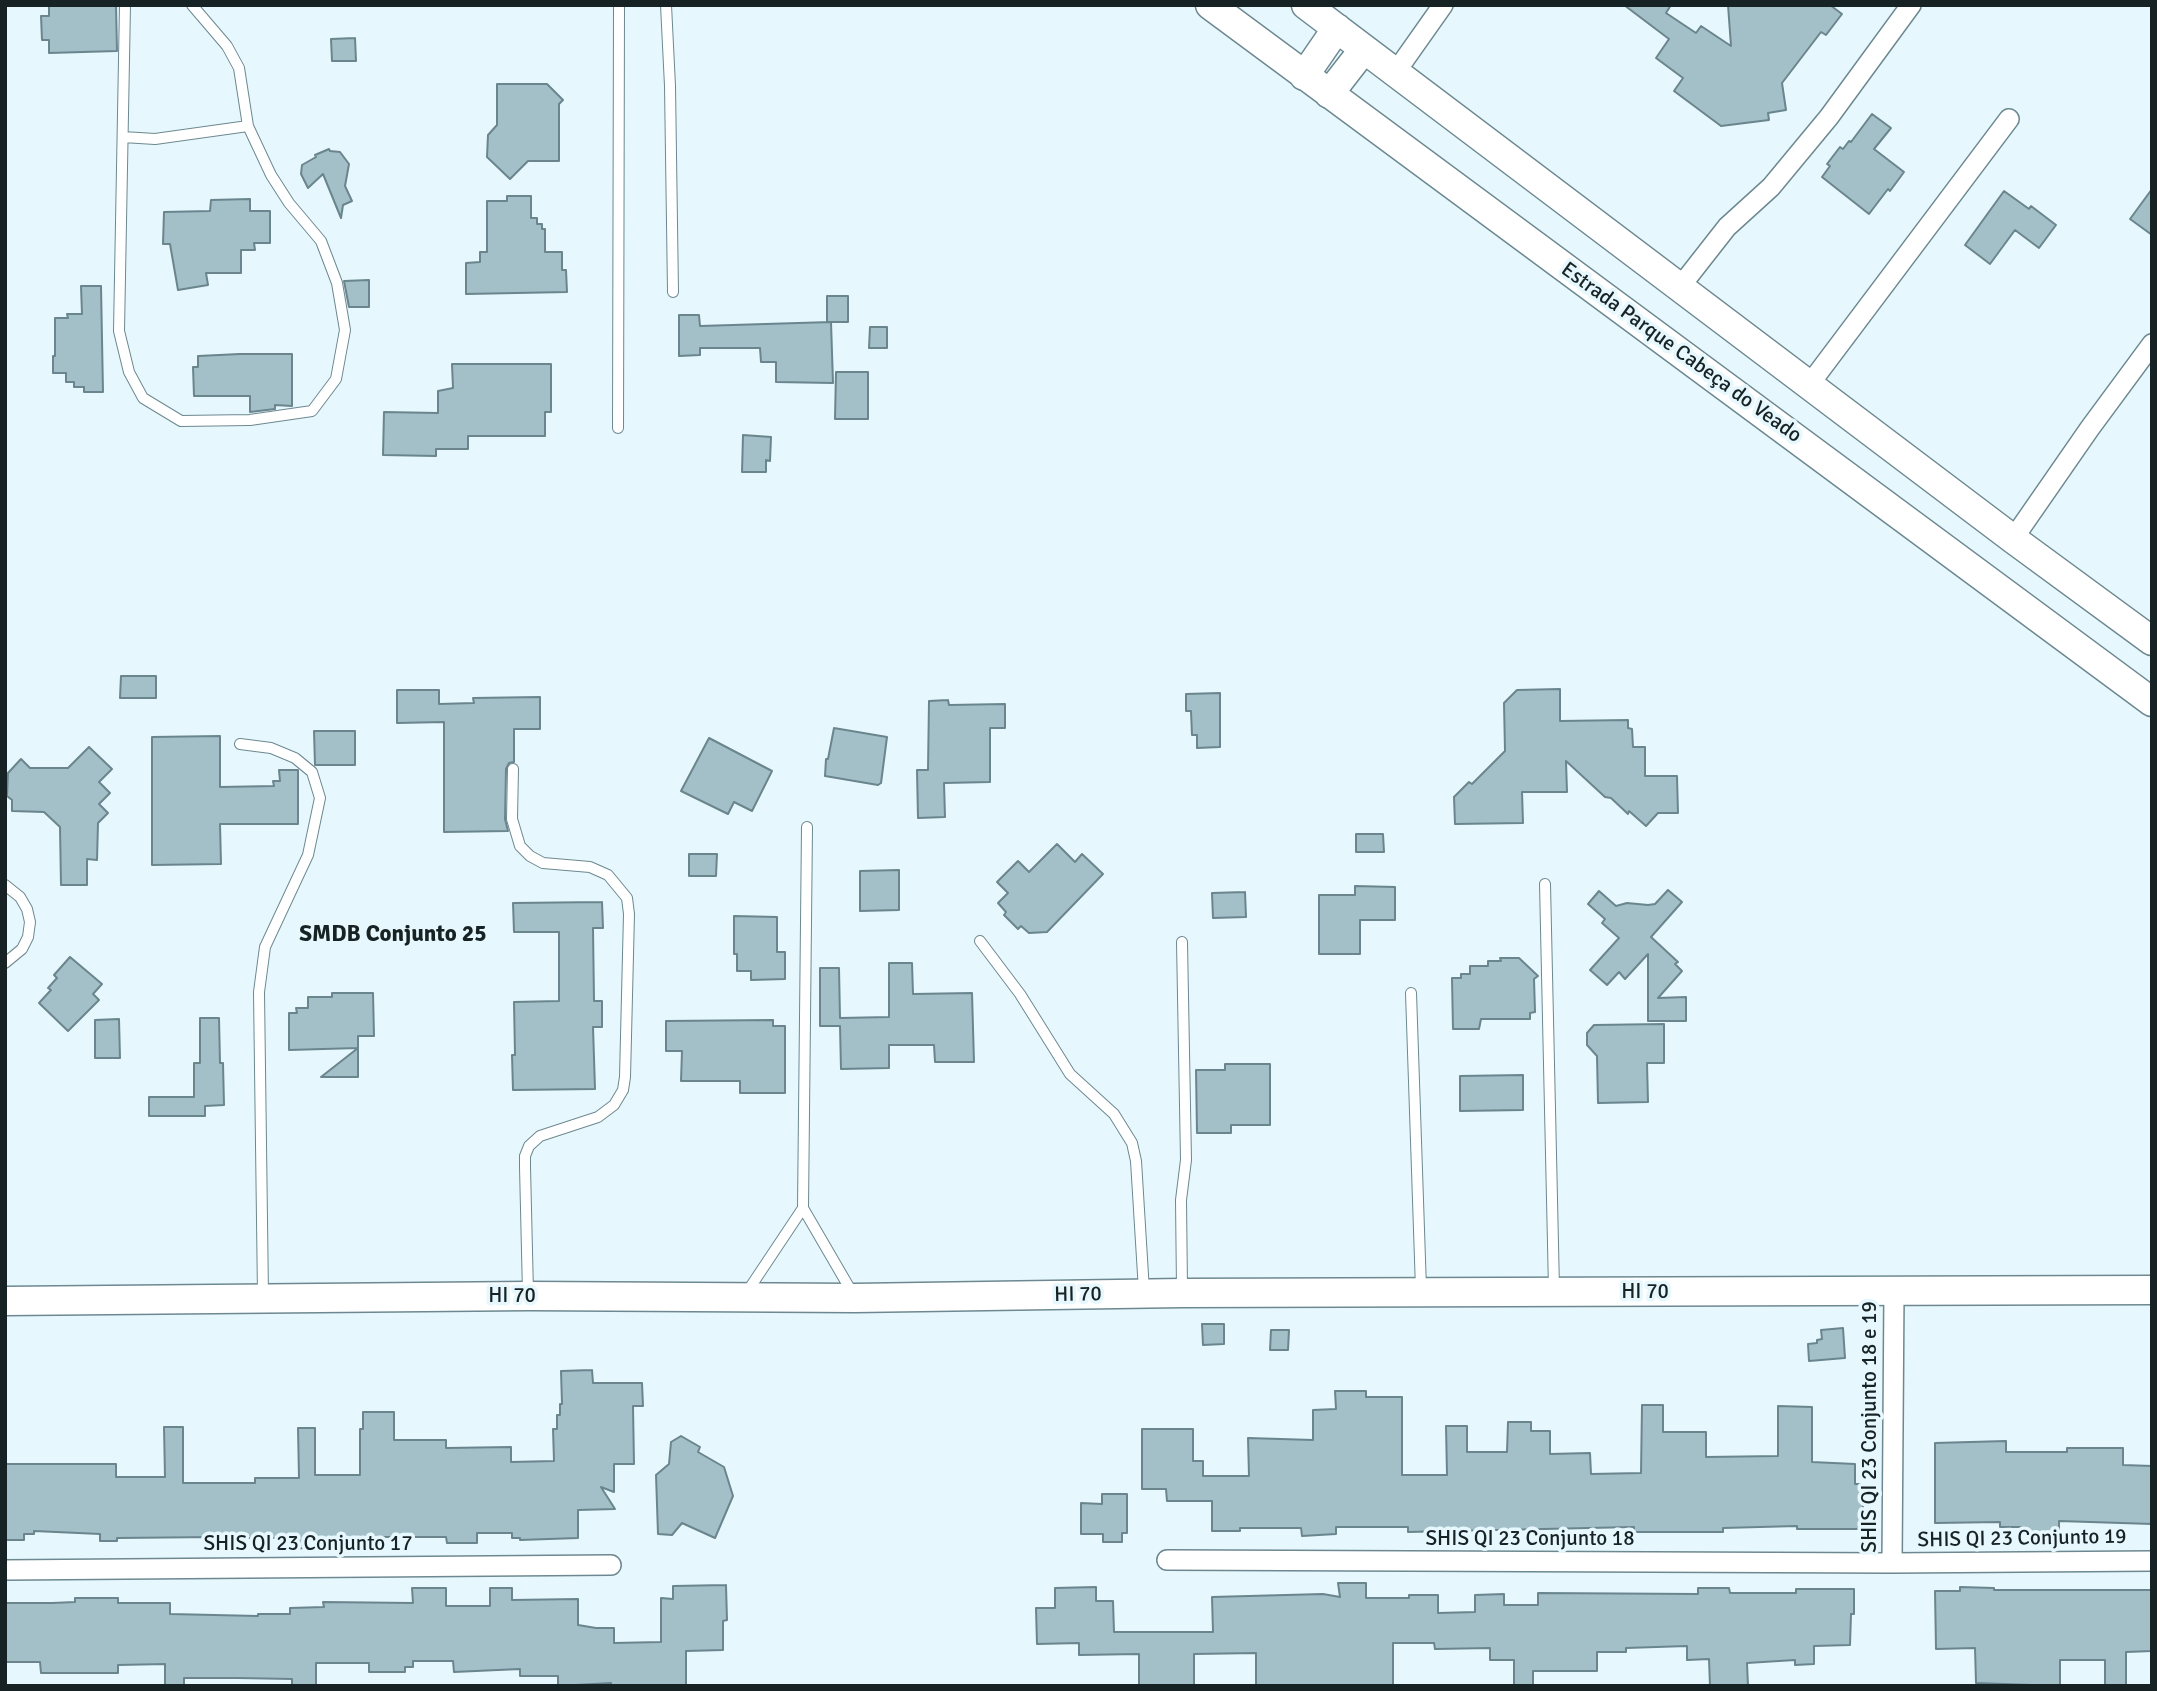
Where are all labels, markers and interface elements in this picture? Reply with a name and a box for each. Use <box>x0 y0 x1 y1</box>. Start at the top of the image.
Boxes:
street label: Estrada Parque Cabeça do Veado <box>1556 257 1806 449</box>
district label: SMDB Conjunto 25 <box>299 921 487 949</box>
street label: HI 70 <box>1621 1279 1669 1305</box>
street label: HI 70 <box>1054 1282 1102 1308</box>
street label: HI 70 <box>488 1283 536 1309</box>
street label: SHIS QI 23 Conjunto 18 e 19 <box>1857 1301 1883 1553</box>
street label: SHIS QI 23 Conjunto 19 <box>1917 1525 2127 1553</box>
street label: SHIS QI 23 Conjunto 18 <box>1425 1526 1635 1552</box>
street label: SHIS QI 23 Conjunto 17 <box>203 1531 413 1557</box>

